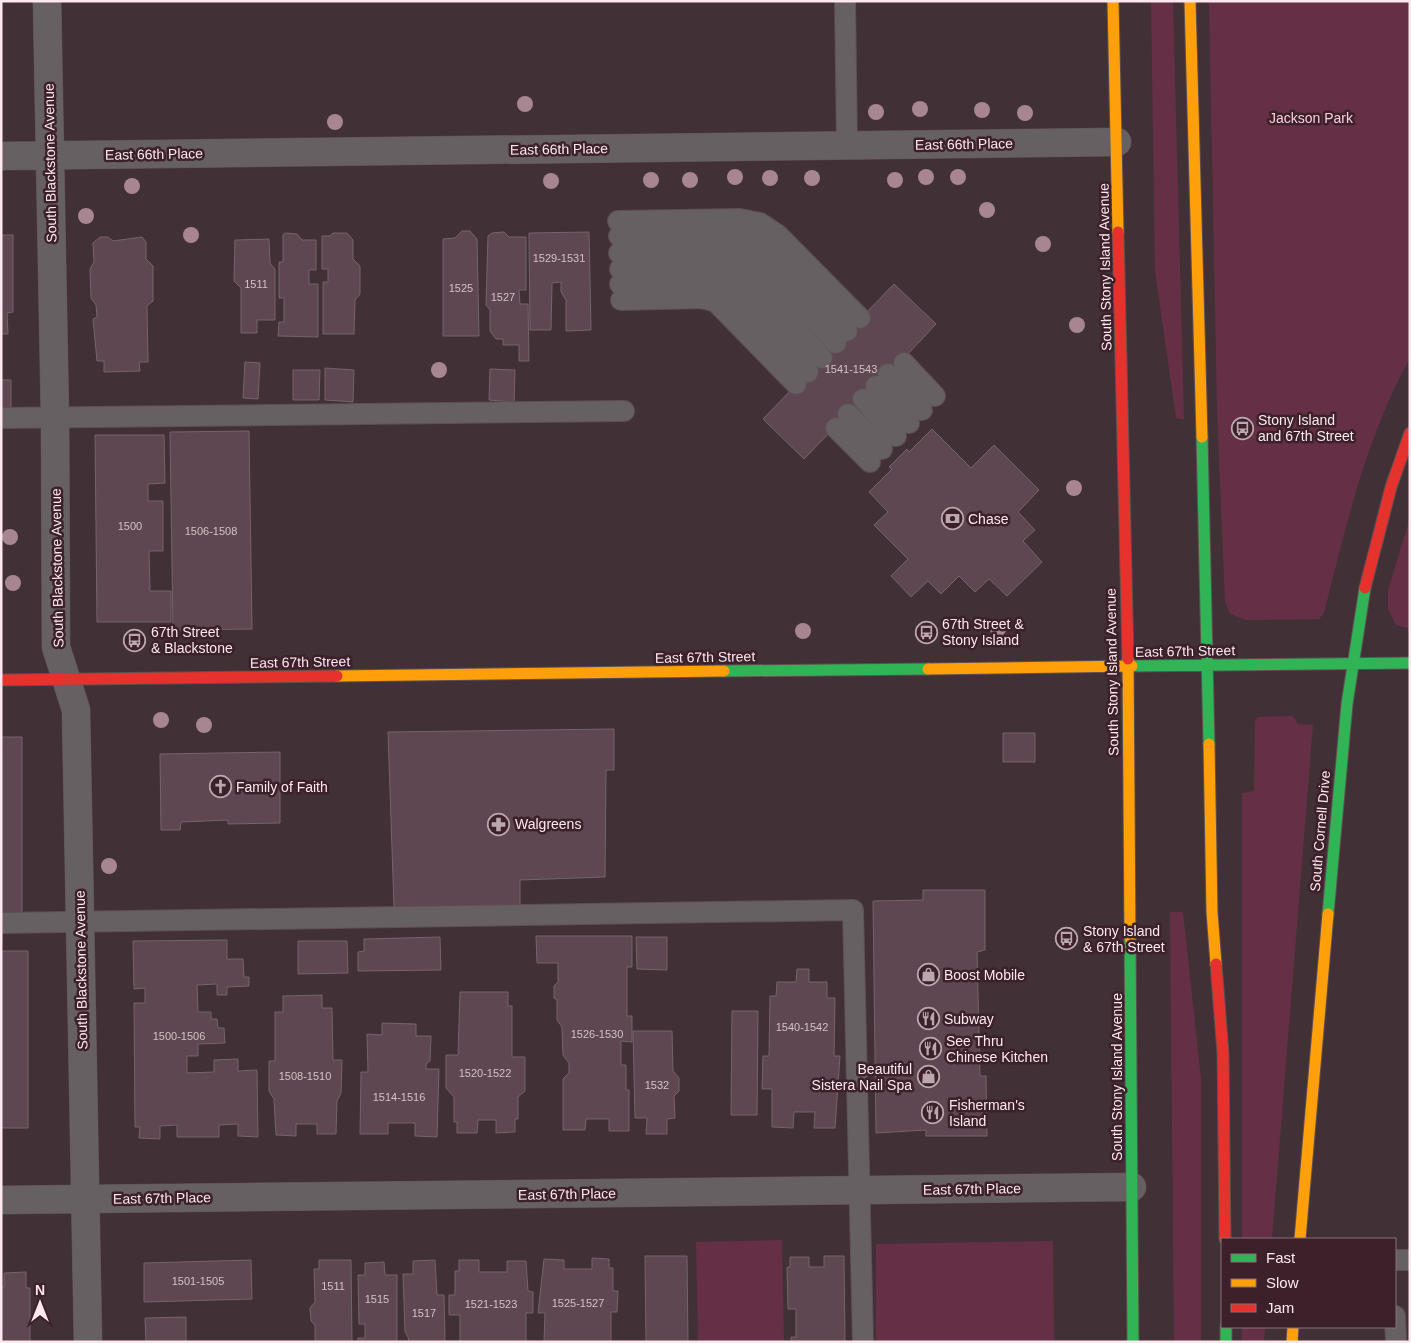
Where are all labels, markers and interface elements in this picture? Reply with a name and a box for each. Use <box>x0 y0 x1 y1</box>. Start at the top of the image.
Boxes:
street label: South Blackstone Avenue <box>41 83 59 243</box>
park label: Jackson Park <box>1269 110 1354 126</box>
street label: East 66th Place <box>915 135 1013 153</box>
street label: East 66th Place <box>510 140 608 158</box>
street label: East 66th Place <box>105 145 203 163</box>
street label: South Stony Island Avenue <box>1096 183 1114 351</box>
house number: 1529-1531 <box>533 252 585 264</box>
house number: 1511 <box>244 278 268 290</box>
house number: 1525 <box>449 282 473 294</box>
house number: 1527 <box>491 291 515 303</box>
house number: 1541-1543 <box>825 363 877 375</box>
place label: Stony Island and 67th Street <box>1258 412 1354 444</box>
bus stop icon: Stony Island and 67th Street <box>1230 416 1254 440</box>
street label: South Blackstone Avenue <box>48 488 66 648</box>
bank icon: Chase <box>940 507 964 531</box>
place label: Chase <box>968 511 1009 527</box>
house number: 1500 <box>118 520 142 532</box>
house number: 1506-1508 <box>185 525 237 537</box>
street label: South Stony Island Avenue <box>1103 588 1121 756</box>
place label: 67th Street & Stony Island <box>942 616 1024 648</box>
bus stop icon: 67th Street & Stony Island <box>914 620 938 644</box>
place label: 67th Street & Blackstone <box>151 624 233 656</box>
bus stop icon: 67th Street & Blackstone <box>123 628 147 652</box>
street label: East 67th Street <box>1135 642 1235 660</box>
street label: East 67th Street <box>655 648 755 666</box>
street label: East 67th Street <box>250 653 350 671</box>
street label: South Cornell Drive <box>1307 770 1333 892</box>
church icon: Family of Faith <box>208 775 232 799</box>
place label: Family of Faith <box>236 779 328 795</box>
pharmacy icon: Walgreens <box>487 812 511 836</box>
place label: Walgreens <box>515 816 581 832</box>
street label: South Blackstone Avenue <box>72 890 90 1050</box>
place label: Stony Island & 67th Street <box>1083 923 1165 955</box>
bus stop icon: Stony Island & 67th Street <box>1055 927 1079 951</box>
shop icon: Boost Mobile <box>916 963 940 987</box>
place label: Boost Mobile <box>944 967 1025 983</box>
street label: South Stony Island Avenue <box>1109 993 1125 1161</box>
restaurant icon: Subway <box>916 1007 940 1031</box>
place label: Subway <box>944 1011 994 1027</box>
house number: 1540-1542 <box>776 1021 828 1033</box>
house number: 1526-1530 <box>571 1028 623 1040</box>
house number: 1500-1506 <box>153 1030 205 1042</box>
place label: See Thru Chinese Kitchen <box>946 1033 1048 1065</box>
restaurant icon: See Thru Chinese Kitchen <box>918 1037 942 1061</box>
place label: Beautiful Sistera Nail Spa <box>812 1061 912 1093</box>
shop icon: Beautiful Sistera Nail Spa <box>916 1065 940 1089</box>
house number: 1520-1522 <box>459 1067 511 1079</box>
house number: 1508-1510 <box>279 1070 331 1082</box>
house number: 1532 <box>645 1079 669 1091</box>
house number: 1514-1516 <box>373 1091 425 1103</box>
place label: Fisherman's Island <box>949 1097 1025 1129</box>
restaurant icon: Fisherman's Island <box>921 1101 945 1125</box>
street label: East 67th Place <box>923 1180 1021 1198</box>
street label: East 67th Place <box>518 1185 616 1203</box>
street label: East 67th Place <box>113 1189 211 1207</box>
legend <box>1221 1238 1396 1328</box>
text: Fast <box>1266 1249 1296 1266</box>
text: Slow <box>1266 1274 1299 1291</box>
house number: 1501-1505 <box>172 1275 224 1287</box>
north arrow <box>15 1278 65 1328</box>
house number: 1511 <box>321 1280 345 1292</box>
text: N <box>35 1282 45 1298</box>
house number: 1515 <box>365 1293 389 1305</box>
house number: 1525-1527 <box>552 1297 604 1309</box>
house number: 1521-1523 <box>465 1298 517 1310</box>
text: Jam <box>1266 1299 1294 1316</box>
house number: 1517 <box>412 1307 436 1319</box>

